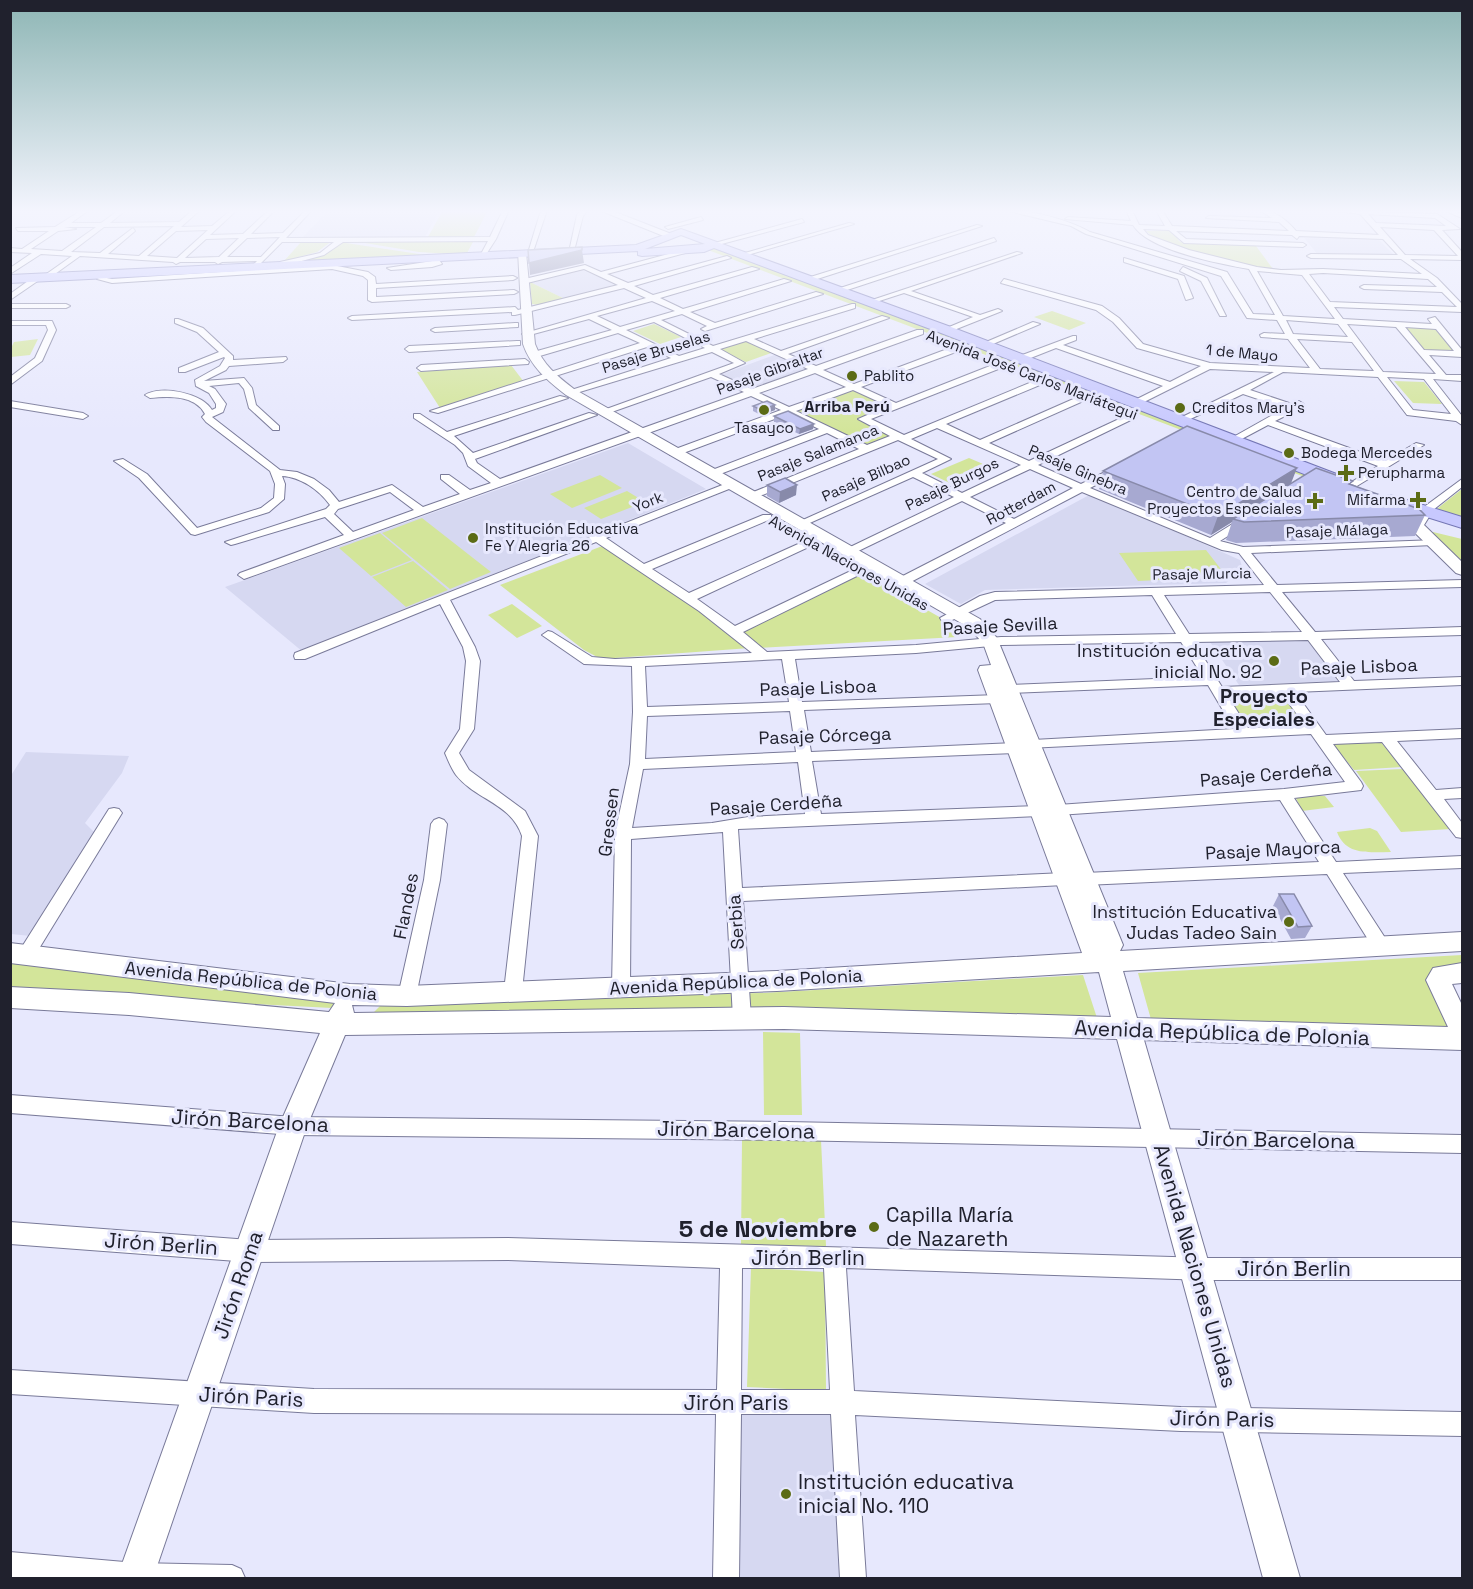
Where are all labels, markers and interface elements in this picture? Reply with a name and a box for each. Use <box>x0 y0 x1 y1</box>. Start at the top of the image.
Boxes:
street label: Avenida José Carlos Mariátegui <box>924 325 1141 424</box>
street label: Pasaje Bruselas <box>600 326 712 377</box>
street label: 1 de Mayo <box>1205 340 1279 365</box>
street label: Pasaje Gibraltar <box>714 342 826 399</box>
place label: Pablito <box>864 366 914 385</box>
marker: Pablito <box>845 369 859 383</box>
district label: Arriba Perú <box>804 396 890 417</box>
place label: Creditos Mary's <box>1192 398 1305 417</box>
marker: Creditos Mary's <box>1173 401 1187 415</box>
marker: Tasayco <box>757 403 771 417</box>
place label: Tasayco <box>734 418 794 437</box>
street label: Pasaje Salamanca <box>755 419 881 485</box>
street label: Pasaje Ginebra <box>1026 440 1131 499</box>
place label: Bodega Mercedes <box>1301 443 1432 462</box>
marker: Bodega Mercedes <box>1282 446 1296 460</box>
street label: Pasaje Bilbao <box>819 450 913 506</box>
street label: Pasaje Burgos <box>902 453 1002 514</box>
place label: Perupharma <box>1358 463 1446 482</box>
marker: Perupharma <box>1339 466 1353 480</box>
street label: Rotterdam <box>983 476 1059 529</box>
place label: Centro de Salud Proyectos Especiales <box>1147 482 1302 518</box>
street label: York <box>630 487 666 516</box>
place label: Mifarma <box>1347 490 1406 509</box>
marker: Centro de Salud Proyectos Especiales <box>1306 492 1324 510</box>
marker: Mifarma <box>1411 493 1425 507</box>
street label: Avenida Naciones Unidas <box>766 511 933 615</box>
place label: Institución Educativa Fe Y Alegria 26 <box>485 519 639 555</box>
street label: Pasaje Málaga <box>1286 519 1389 542</box>
marker: Institución Educativa Fe Y Alegria 26 <box>466 531 480 545</box>
street label: Pasaje Murcia <box>1152 563 1252 584</box>
street label: Pasaje Sevilla <box>942 611 1058 640</box>
place label: Institución educativa inicial No. 92 <box>1077 639 1262 683</box>
street label: Pasaje Lisboa <box>1300 653 1418 680</box>
marker: Institución educativa inicial No. 92 <box>1267 654 1281 668</box>
street label: Pasaje Lisboa <box>759 674 877 701</box>
district label: Proyecto Especiales <box>1213 683 1315 732</box>
street label: Pasaje Córcega <box>758 722 892 749</box>
street label: Pasaje Cerdeña <box>1199 757 1333 792</box>
street label: Gressen <box>593 786 624 858</box>
street label: Pasaje Cerdeña <box>709 788 843 821</box>
street label: Pasaje Mayorca <box>1205 834 1341 865</box>
street label: Flandes <box>388 871 423 941</box>
street label: Serbia <box>722 894 749 950</box>
place label: Institución Educativa Judas Tadeo Sain <box>1093 900 1277 944</box>
marker: Institución Educativa Judas Tadeo Sain <box>1282 915 1296 929</box>
street label: Avenida República de Polonia <box>124 956 378 1005</box>
street label: Avenida República de Polonia <box>609 963 863 1000</box>
street label: Avenida República de Polonia <box>1074 1014 1370 1051</box>
street label: Jirón Barcelona <box>170 1103 330 1138</box>
street label: Jirón Barcelona <box>657 1115 815 1144</box>
street label: Jirón Barcelona <box>1197 1125 1355 1154</box>
street label: Avenida Naciones Unidas <box>1148 1141 1243 1391</box>
place label: Capilla María de Nazareth <box>886 1201 1013 1252</box>
district label: 5 de Noviembre <box>679 1213 857 1244</box>
marker: Capilla María de Nazareth <box>867 1220 881 1234</box>
street label: Jirón Berlin <box>103 1226 219 1261</box>
street label: Jirón Roma <box>206 1227 269 1343</box>
street label: Jirón Berlin <box>751 1244 865 1271</box>
street label: Jirón Berlin <box>1237 1255 1351 1282</box>
street label: Jirón Paris <box>198 1380 304 1413</box>
street label: Jirón Paris <box>684 1389 789 1416</box>
street label: Jirón Paris <box>1169 1404 1275 1433</box>
place label: Institución educativa inicial No. 110 <box>798 1468 1014 1519</box>
marker: Institución educativa inicial No. 110 <box>779 1487 793 1501</box>

